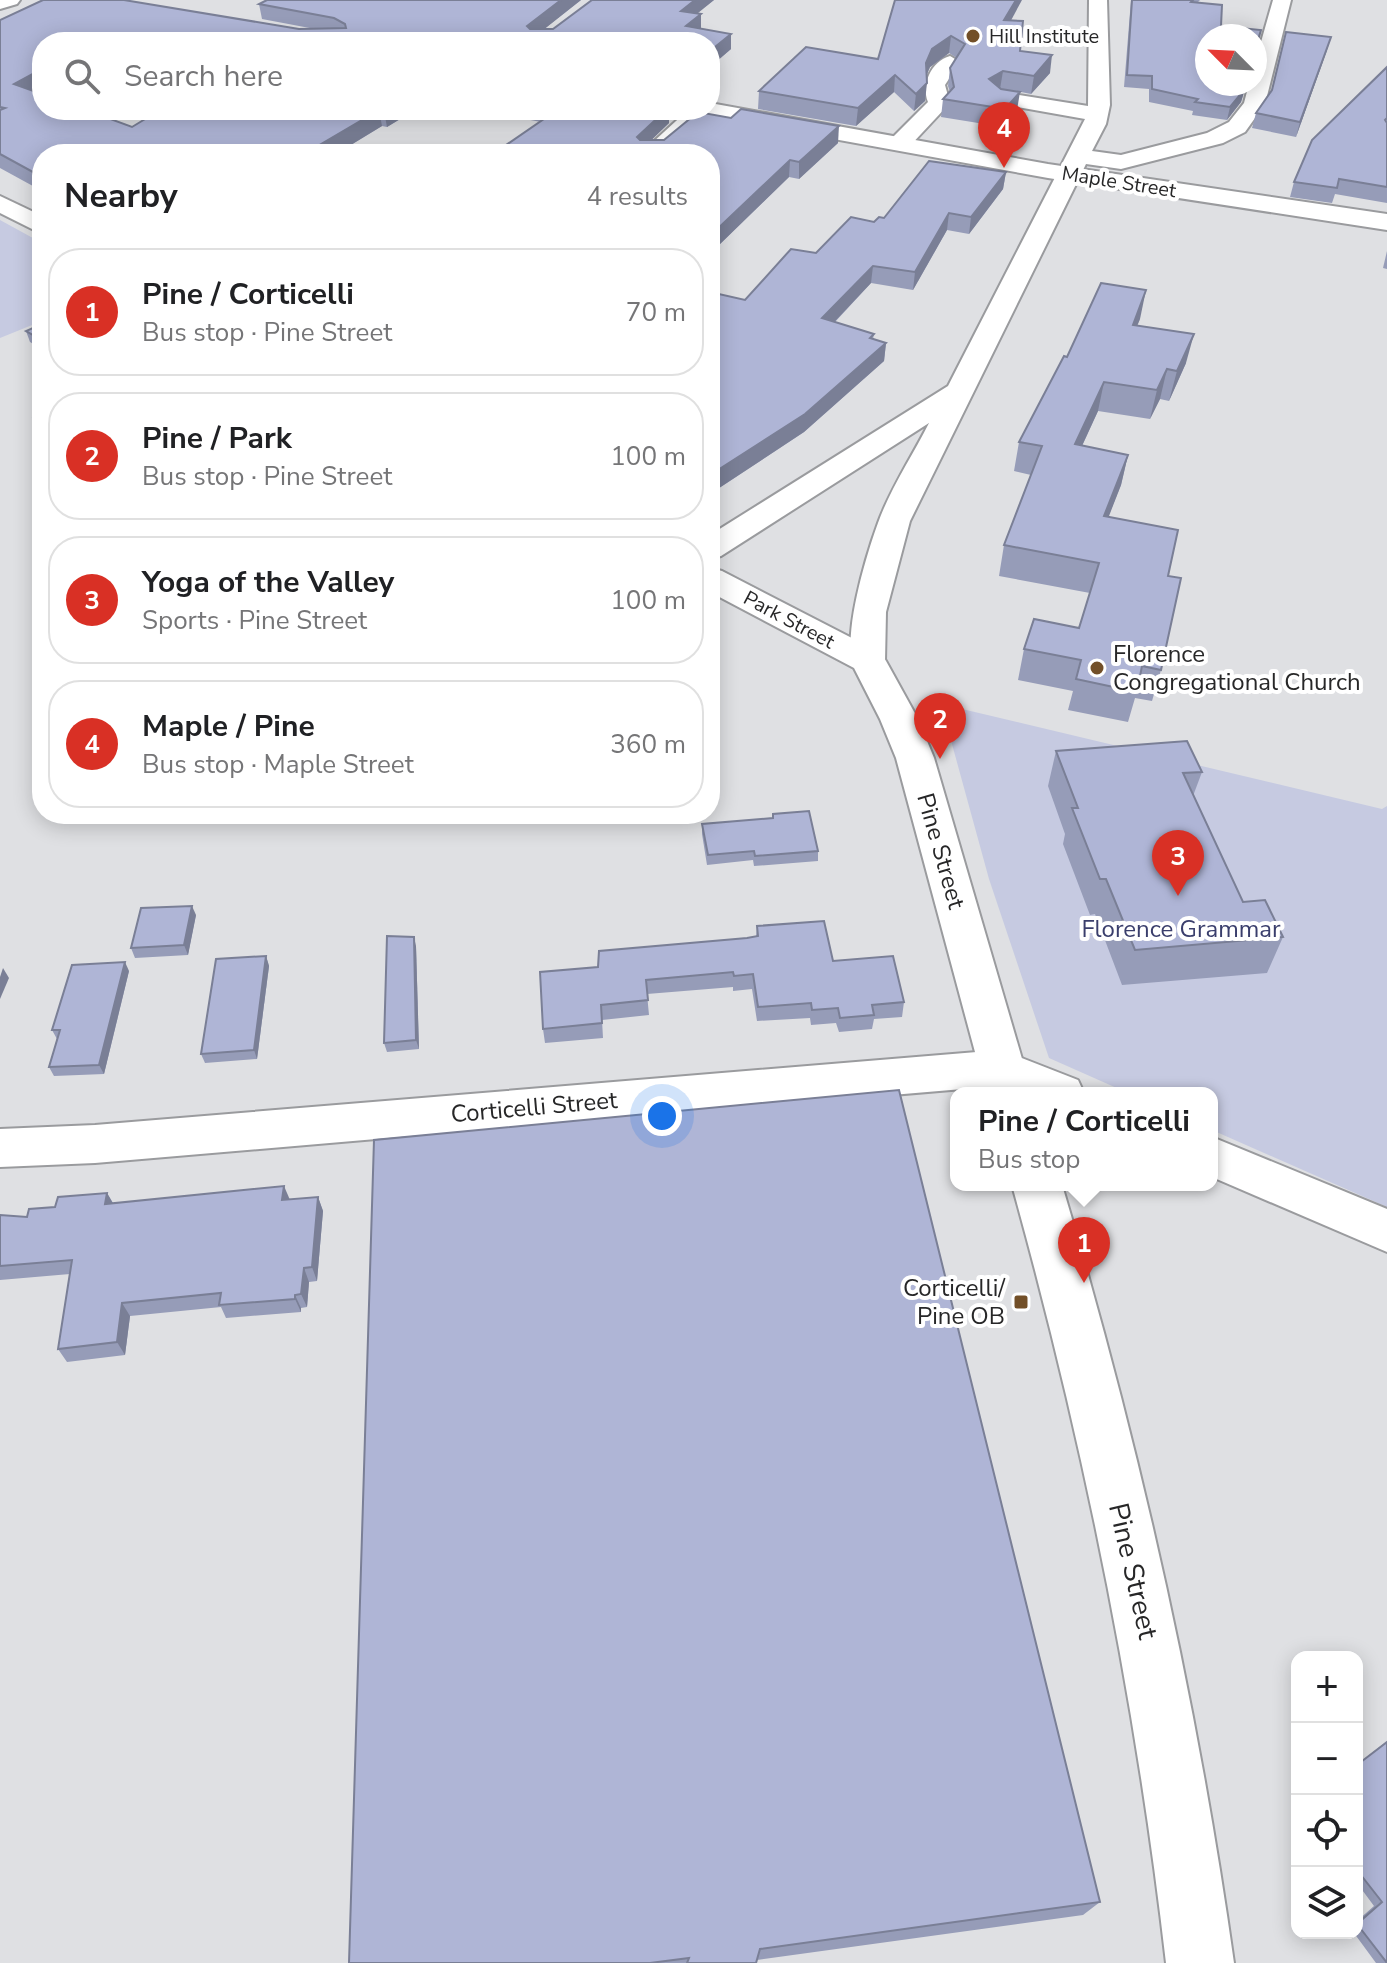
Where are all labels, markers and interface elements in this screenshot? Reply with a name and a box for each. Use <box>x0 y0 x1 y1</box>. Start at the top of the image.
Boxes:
place label: Hill Institute <box>989 23 1099 50</box>
north arrow <box>1195 24 1267 96</box>
marker: Hill Institute <box>964 27 982 45</box>
search box <box>32 32 720 120</box>
icon: search <box>60 54 104 98</box>
text: Search here <box>124 56 283 97</box>
pin: 4 <box>978 102 1030 168</box>
street label: Maple Street <box>1060 160 1179 205</box>
text: Nearby <box>64 173 178 219</box>
text: 4 results <box>587 179 688 214</box>
text: Pine / Corticelli <box>142 274 354 315</box>
text: 1 <box>84 295 100 330</box>
text: 70 m <box>626 295 686 330</box>
text: Bus stop · Pine Street <box>142 315 392 350</box>
text: Pine / Park <box>142 418 292 459</box>
text: 2 <box>84 439 100 474</box>
text: 100 m <box>610 439 686 474</box>
text: Bus stop · Pine Street <box>142 459 392 494</box>
text: Yoga of the Valley <box>142 562 394 603</box>
text: 3 <box>84 583 100 618</box>
text: 100 m <box>610 583 686 618</box>
street label: Park Street <box>739 585 840 656</box>
text: Sports · Pine Street <box>142 603 367 638</box>
place label: Florence Congregational Church <box>1113 638 1361 698</box>
marker: Florence Congregational Church <box>1088 659 1106 677</box>
pin: 2 <box>914 693 966 759</box>
text: Maple / Pine <box>142 706 315 747</box>
text: 4 <box>84 727 100 762</box>
text: 360 m <box>610 727 686 762</box>
text: Bus stop · Maple Street <box>142 747 414 782</box>
street label: Pine Street <box>909 789 973 913</box>
pin: 3 <box>1152 830 1204 896</box>
park label: Florence Grammar <box>1081 913 1281 945</box>
street label: Corticelli Street <box>449 1084 619 1130</box>
popup <box>950 1087 1218 1191</box>
your location <box>642 1096 682 1136</box>
text: Pine / Corticelli <box>978 1101 1190 1142</box>
text: Bus stop <box>978 1142 1080 1177</box>
pin: 1 <box>1058 1217 1110 1283</box>
place label: Corticelli/ Pine OB <box>903 1272 1006 1332</box>
marker: Corticelli/ Pine OB <box>1012 1293 1030 1311</box>
street label: Pine Street <box>1099 1499 1167 1643</box>
map controls <box>1291 1651 1363 1939</box>
button: + <box>1291 1651 1363 1723</box>
button: − <box>1291 1723 1363 1795</box>
button: locate <box>1291 1795 1363 1867</box>
button: layers <box>1291 1867 1363 1939</box>

